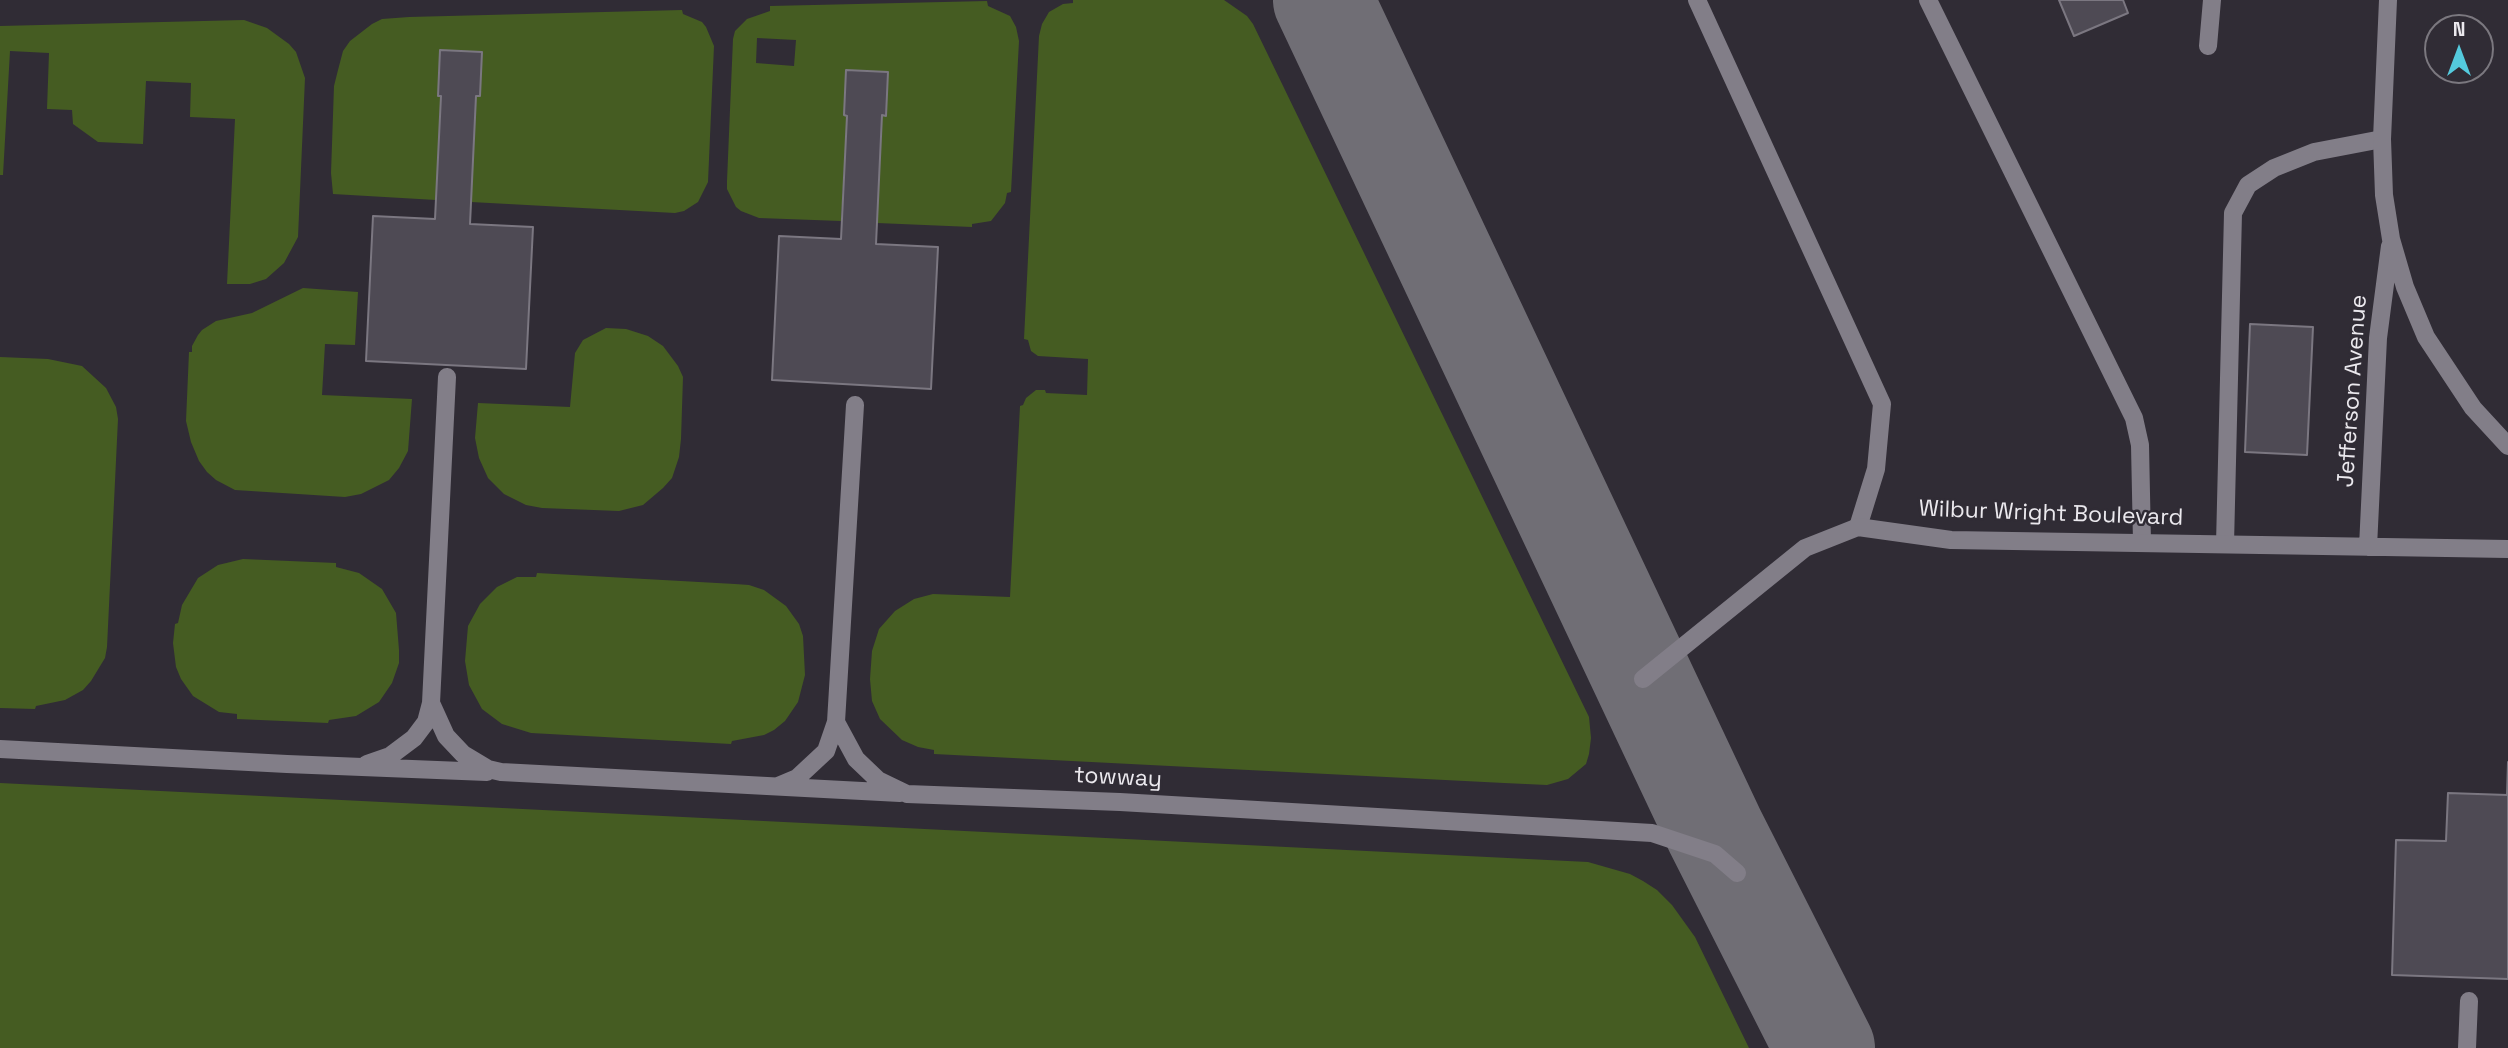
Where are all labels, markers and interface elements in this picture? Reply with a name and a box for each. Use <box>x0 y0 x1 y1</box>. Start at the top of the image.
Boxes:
north arrow <box>2424 14 2494 84</box>
text: N <box>2453 17 2465 42</box>
street label: Jefferson Avenue <box>2333 294 2373 488</box>
street label: Wilbur Wright Boulevard <box>1918 496 2184 532</box>
street label: towway <box>1073 762 1163 794</box>

